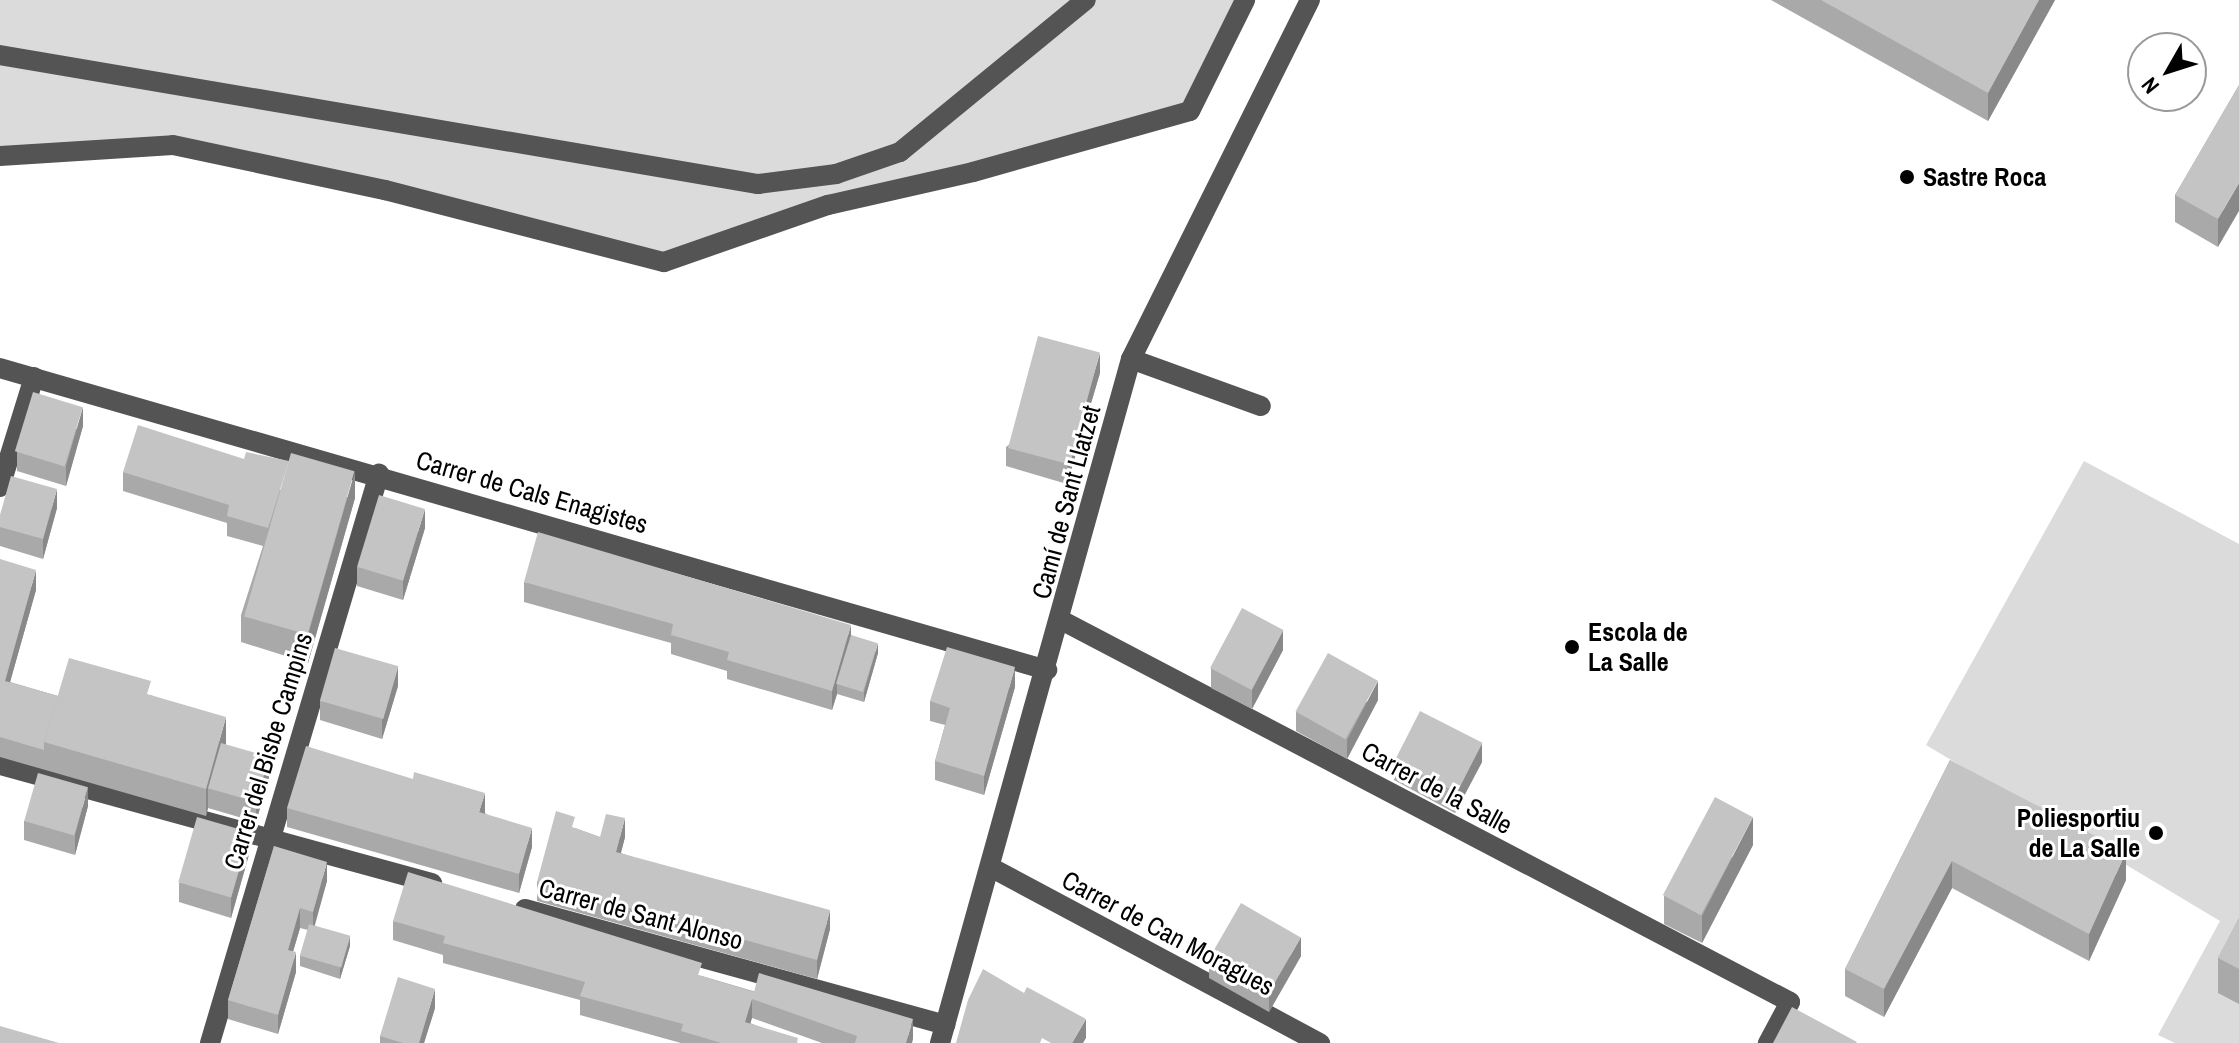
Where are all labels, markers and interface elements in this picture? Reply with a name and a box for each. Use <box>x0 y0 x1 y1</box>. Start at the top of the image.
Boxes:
north arrow <box>2127 32 2207 112</box>
text: N <box>2134 71 2166 100</box>
place label: Sastre Roca <box>1923 161 2046 193</box>
marker: Sastre Roca <box>1898 168 1916 186</box>
street label: Camí de Sant Llatzet <box>1025 402 1107 602</box>
street label: Carrer de Cals Enagistes <box>413 444 651 540</box>
place label: Escola de La Salle <box>1588 616 1688 678</box>
street label: Carrer del Bisbe Campins <box>217 629 319 873</box>
marker: Escola de La Salle <box>1563 638 1581 656</box>
street label: Carrer de la Salle <box>1356 735 1518 841</box>
place label: Poliesportiu de La Salle <box>2017 802 2140 864</box>
marker: Poliesportiu de La Salle <box>2147 824 2165 842</box>
street label: Carrer de Can Moragues <box>1057 864 1279 1002</box>
street label: Carrer de Sant Alonso <box>535 872 747 956</box>

